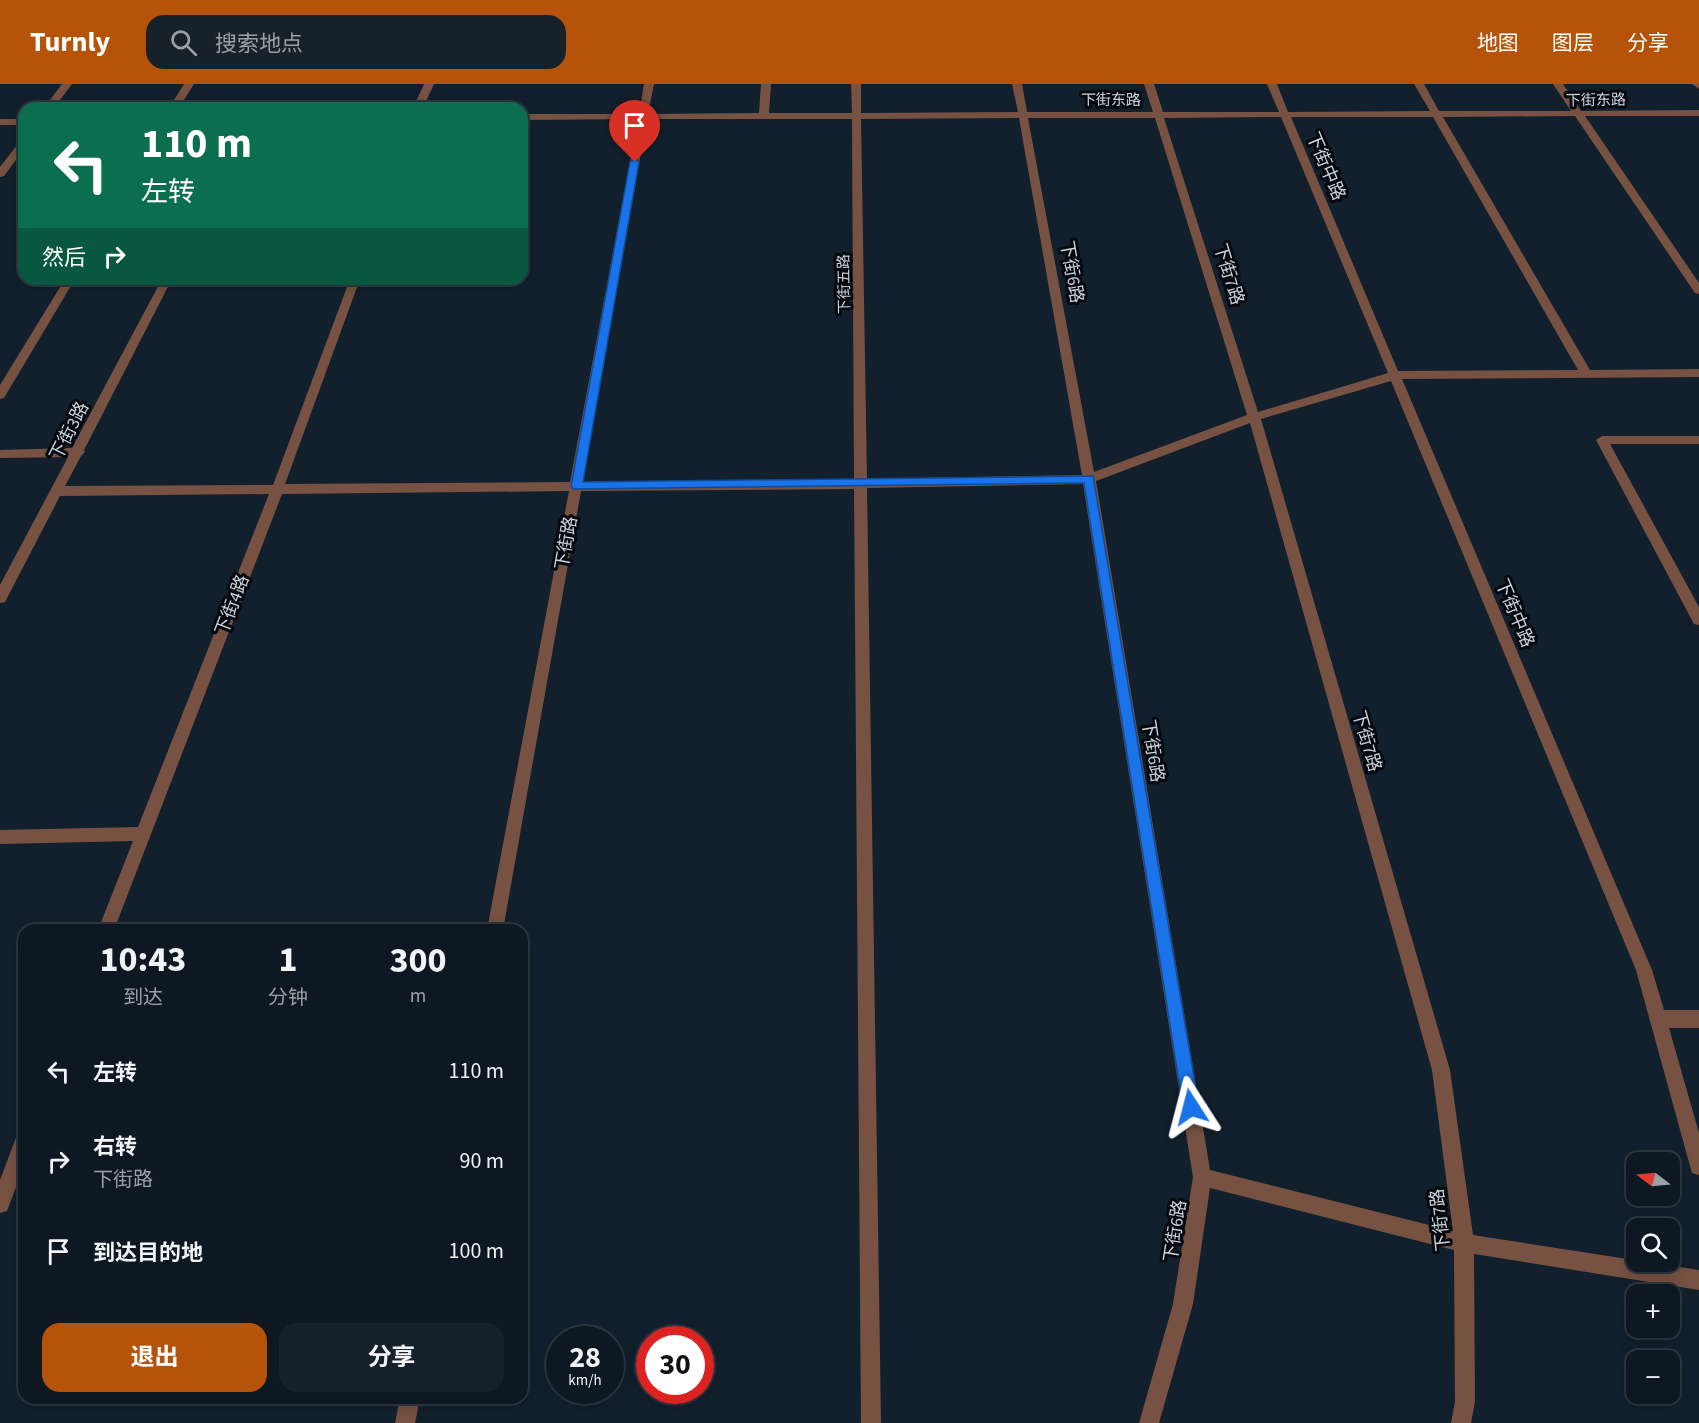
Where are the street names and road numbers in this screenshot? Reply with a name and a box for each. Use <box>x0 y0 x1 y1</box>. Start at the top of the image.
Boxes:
street label: 下街东路 <box>1566 89 1626 112</box>
street label: 下街东路 <box>1081 90 1141 111</box>
street label: 下街中路 <box>1300 128 1351 204</box>
street label: 下街6路 <box>1054 239 1089 305</box>
street label: 下街7路 <box>1207 240 1250 308</box>
street label: 下街五路 <box>833 254 856 314</box>
street label: 下街3路 <box>44 398 95 465</box>
street label: 下街路 <box>549 514 583 572</box>
street label: 下街4路 <box>210 571 255 639</box>
street label: 下街中路 <box>1489 575 1540 651</box>
street label: 下街7路 <box>1346 707 1387 775</box>
street label: 下街6路 <box>1135 718 1170 784</box>
street label: 下街7路 <box>1425 1187 1456 1253</box>
street label: 下街6路 <box>1158 1198 1193 1264</box>

